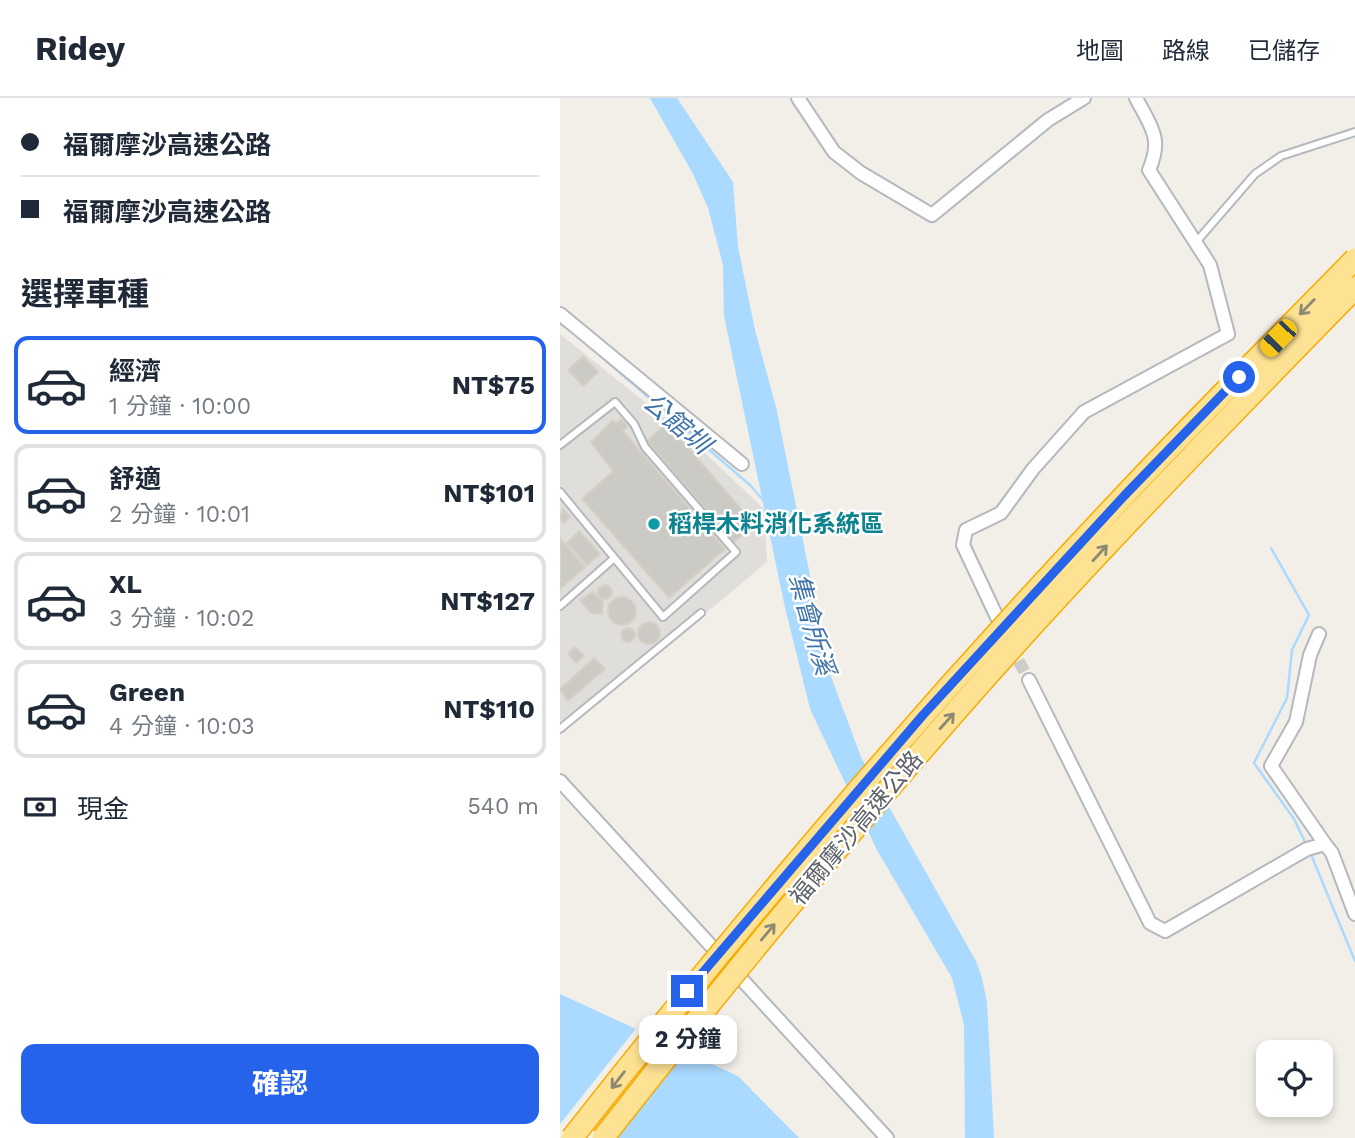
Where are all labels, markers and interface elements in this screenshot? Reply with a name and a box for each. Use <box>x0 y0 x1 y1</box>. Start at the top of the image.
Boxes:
text: Ridey <box>35 29 125 68</box>
text: 地圖 <box>1076 37 1124 65</box>
text: 路線 <box>1162 37 1210 65</box>
text: 已儲存 <box>1248 37 1320 65</box>
text: 福爾摩沙高速公路 <box>63 130 271 160</box>
text: 福爾摩沙高速公路 <box>63 197 271 227</box>
text: 選擇車種 <box>21 275 149 313</box>
one-way arrow <box>1299 299 1316 316</box>
car <box>1256 316 1301 360</box>
icon: car <box>25 354 88 417</box>
text: 經濟 <box>109 356 161 386</box>
route start <box>1223 361 1255 393</box>
text: NT$75 <box>452 370 535 400</box>
water label: 公館圳 <box>637 386 720 462</box>
text: 1 分鐘 · 10:00 <box>109 393 251 420</box>
icon: car <box>25 462 88 525</box>
text: 舒適 <box>109 464 161 494</box>
text: NT$101 <box>443 478 535 508</box>
text: 2 分鐘 · 10:01 <box>109 501 250 528</box>
place label: 稻桿木料消化系統區 <box>668 510 884 538</box>
marker: 稻桿木料消化系統區 <box>646 516 662 532</box>
one-way arrow <box>1092 544 1108 562</box>
text: XL <box>109 569 142 599</box>
icon: car <box>25 570 88 633</box>
water label: 集會所溪 <box>783 570 842 682</box>
text: NT$127 <box>440 586 535 616</box>
text: 3 分鐘 · 10:02 <box>109 605 254 632</box>
text: Green <box>109 677 185 707</box>
icon: car <box>25 678 88 741</box>
text: NT$110 <box>443 694 535 724</box>
one-way arrow <box>939 712 955 730</box>
text: 4 分鐘 · 10:03 <box>109 713 255 740</box>
street label: 福爾摩沙高速公路 <box>784 745 928 911</box>
icon: cash <box>21 788 59 826</box>
text: 540 m <box>467 793 539 820</box>
text: 現金 <box>77 794 129 824</box>
one-way arrow <box>760 923 776 941</box>
route end <box>671 975 703 1007</box>
callout: 2 分鐘 <box>638 1015 736 1064</box>
text: 2 分鐘 <box>655 1026 721 1053</box>
map controls <box>1256 1040 1333 1117</box>
button: locate <box>1256 1040 1333 1117</box>
button: 確認 <box>21 1044 539 1124</box>
one-way arrow <box>610 1070 625 1089</box>

